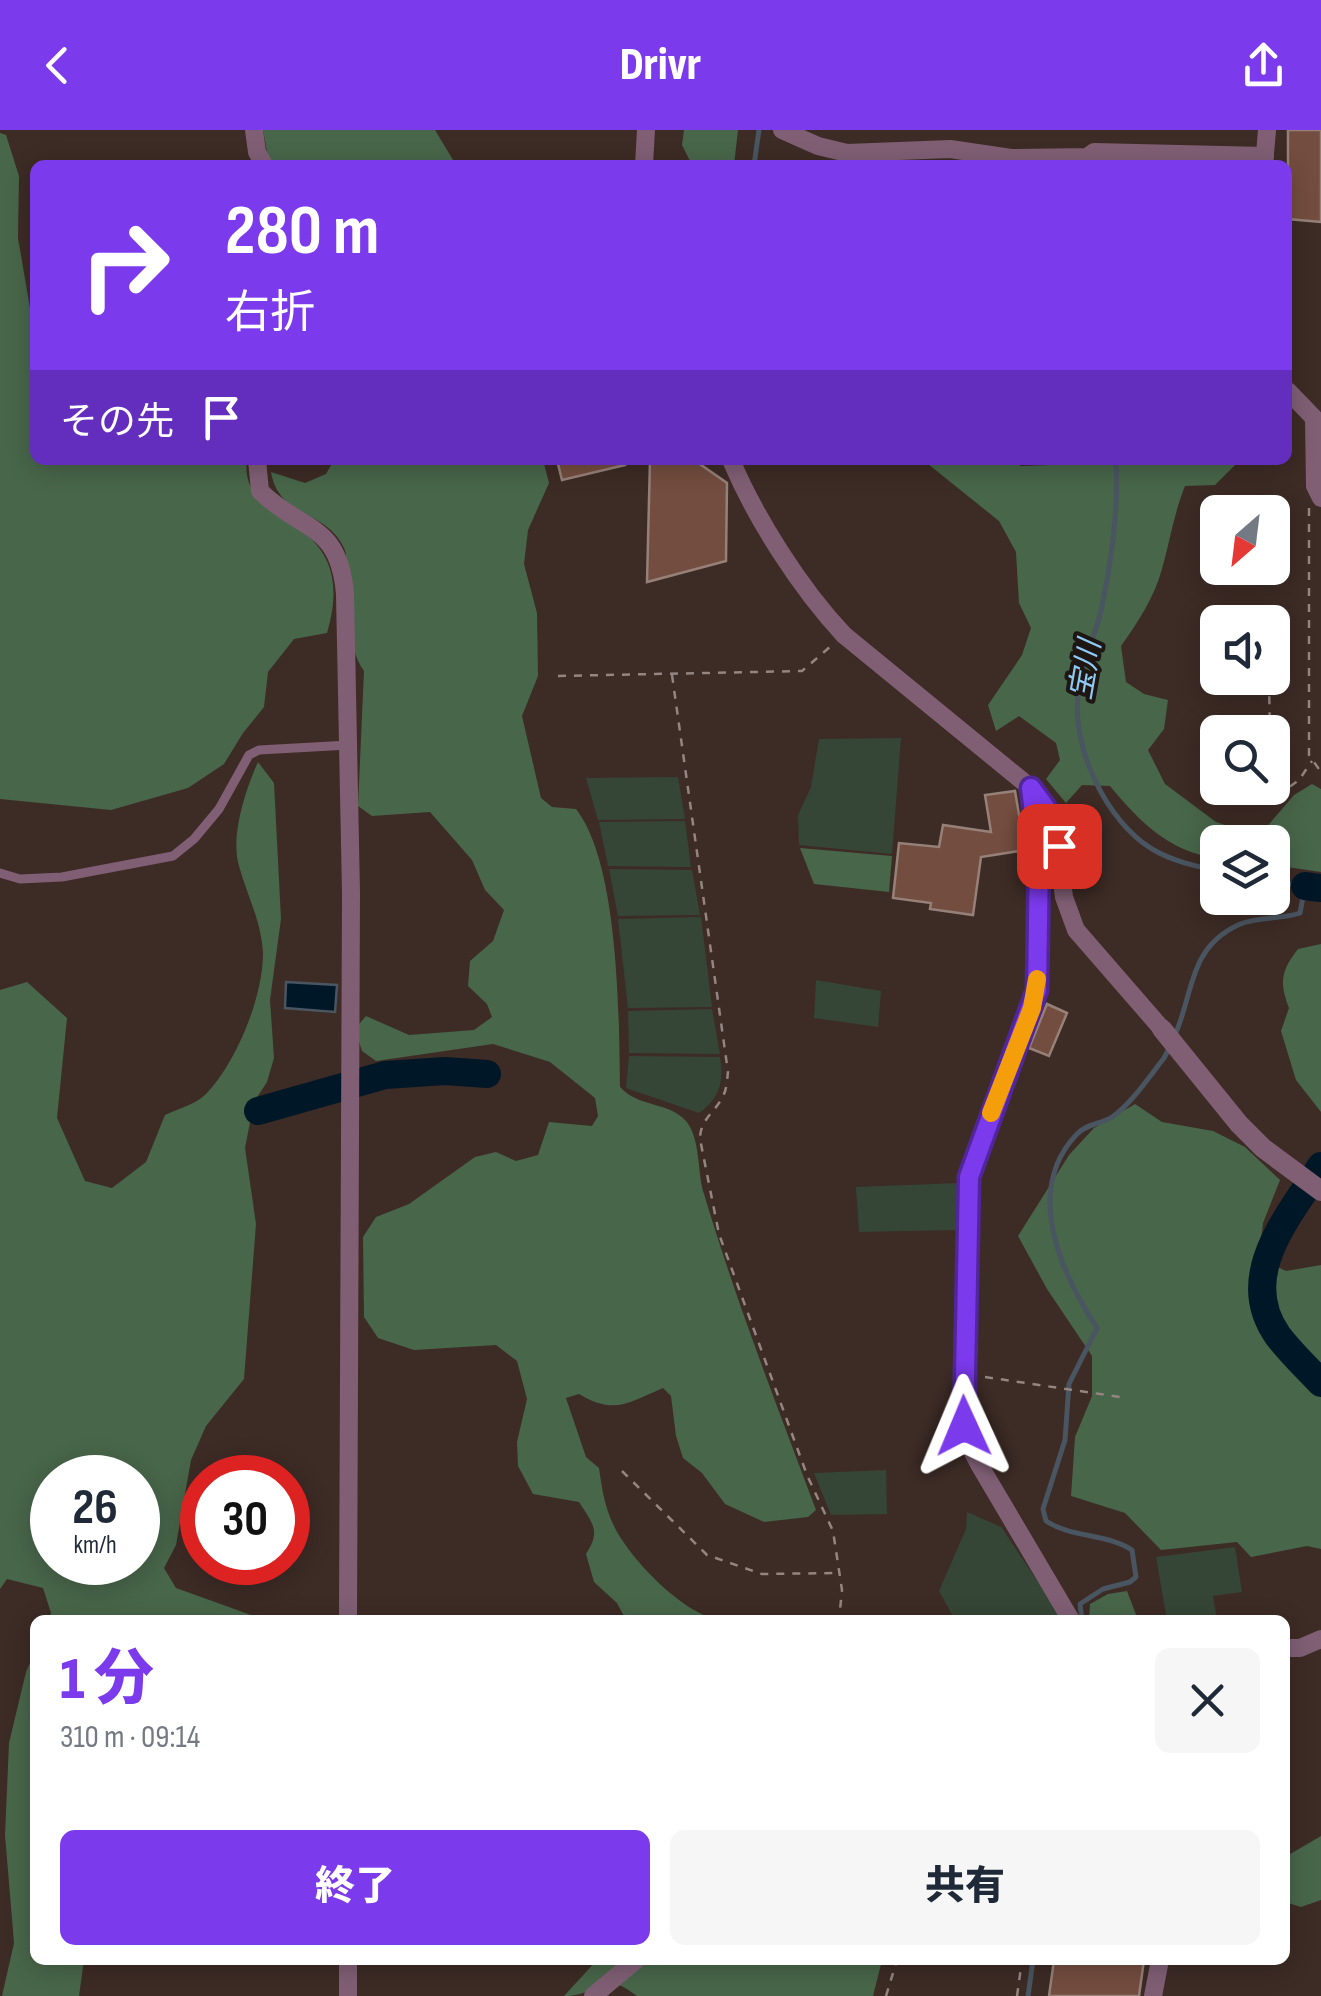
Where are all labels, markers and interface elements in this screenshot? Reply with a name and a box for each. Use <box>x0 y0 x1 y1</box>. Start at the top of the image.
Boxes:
icon: back <box>30 38 85 93</box>
text: Drivr <box>620 38 701 93</box>
icon: share <box>1236 38 1291 93</box>
text: 280 m <box>225 190 379 274</box>
icon: right <box>60 200 190 330</box>
text: 右折 <box>225 286 315 341</box>
icon: arrive <box>194 390 249 445</box>
text: その先 <box>60 400 174 445</box>
north arrow <box>1200 495 1290 585</box>
map controls <box>1200 495 1290 915</box>
button: sound <box>1200 605 1290 695</box>
water label: 宝川 <box>1063 634 1109 703</box>
button: search <box>1200 715 1290 805</box>
pin <box>1017 804 1102 889</box>
icon: arrive <box>1032 819 1087 874</box>
button: layers <box>1200 825 1290 915</box>
position arrow <box>912 1374 1016 1478</box>
speed limit sign: 30 <box>180 1455 310 1585</box>
text: 26 <box>72 1478 118 1538</box>
text: km/h <box>73 1530 117 1561</box>
text: 1 分 <box>60 1644 154 1716</box>
button: close <box>1155 1648 1260 1753</box>
text: 310 m · 09:14 <box>60 1718 200 1757</box>
button: 終了 <box>60 1830 650 1945</box>
button: 共有 <box>670 1830 1260 1945</box>

